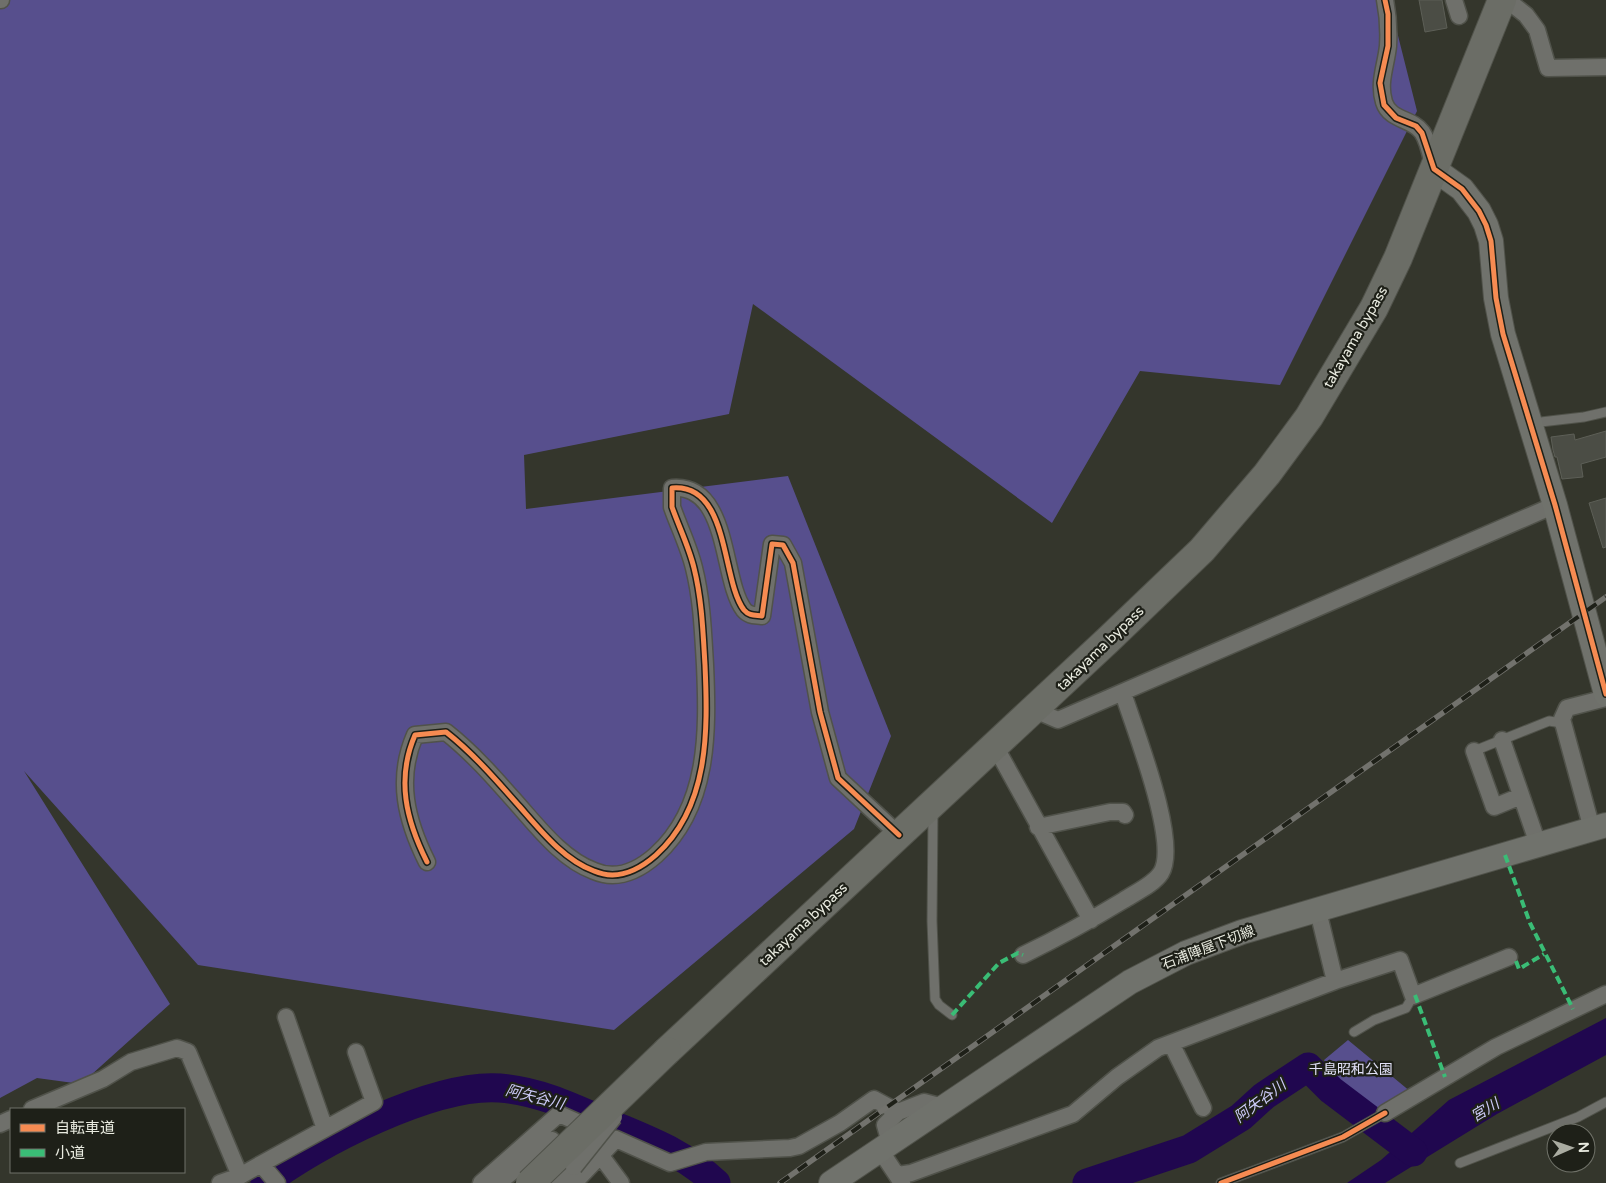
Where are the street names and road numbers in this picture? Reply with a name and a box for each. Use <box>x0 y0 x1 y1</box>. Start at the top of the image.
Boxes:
street label: takayama bypass <box>1319 283 1392 391</box>
street label: takayama bypass <box>1053 602 1148 694</box>
street label: takayama bypass <box>756 879 851 970</box>
street label: 石浦陣屋下切線 <box>1159 922 1257 973</box>

